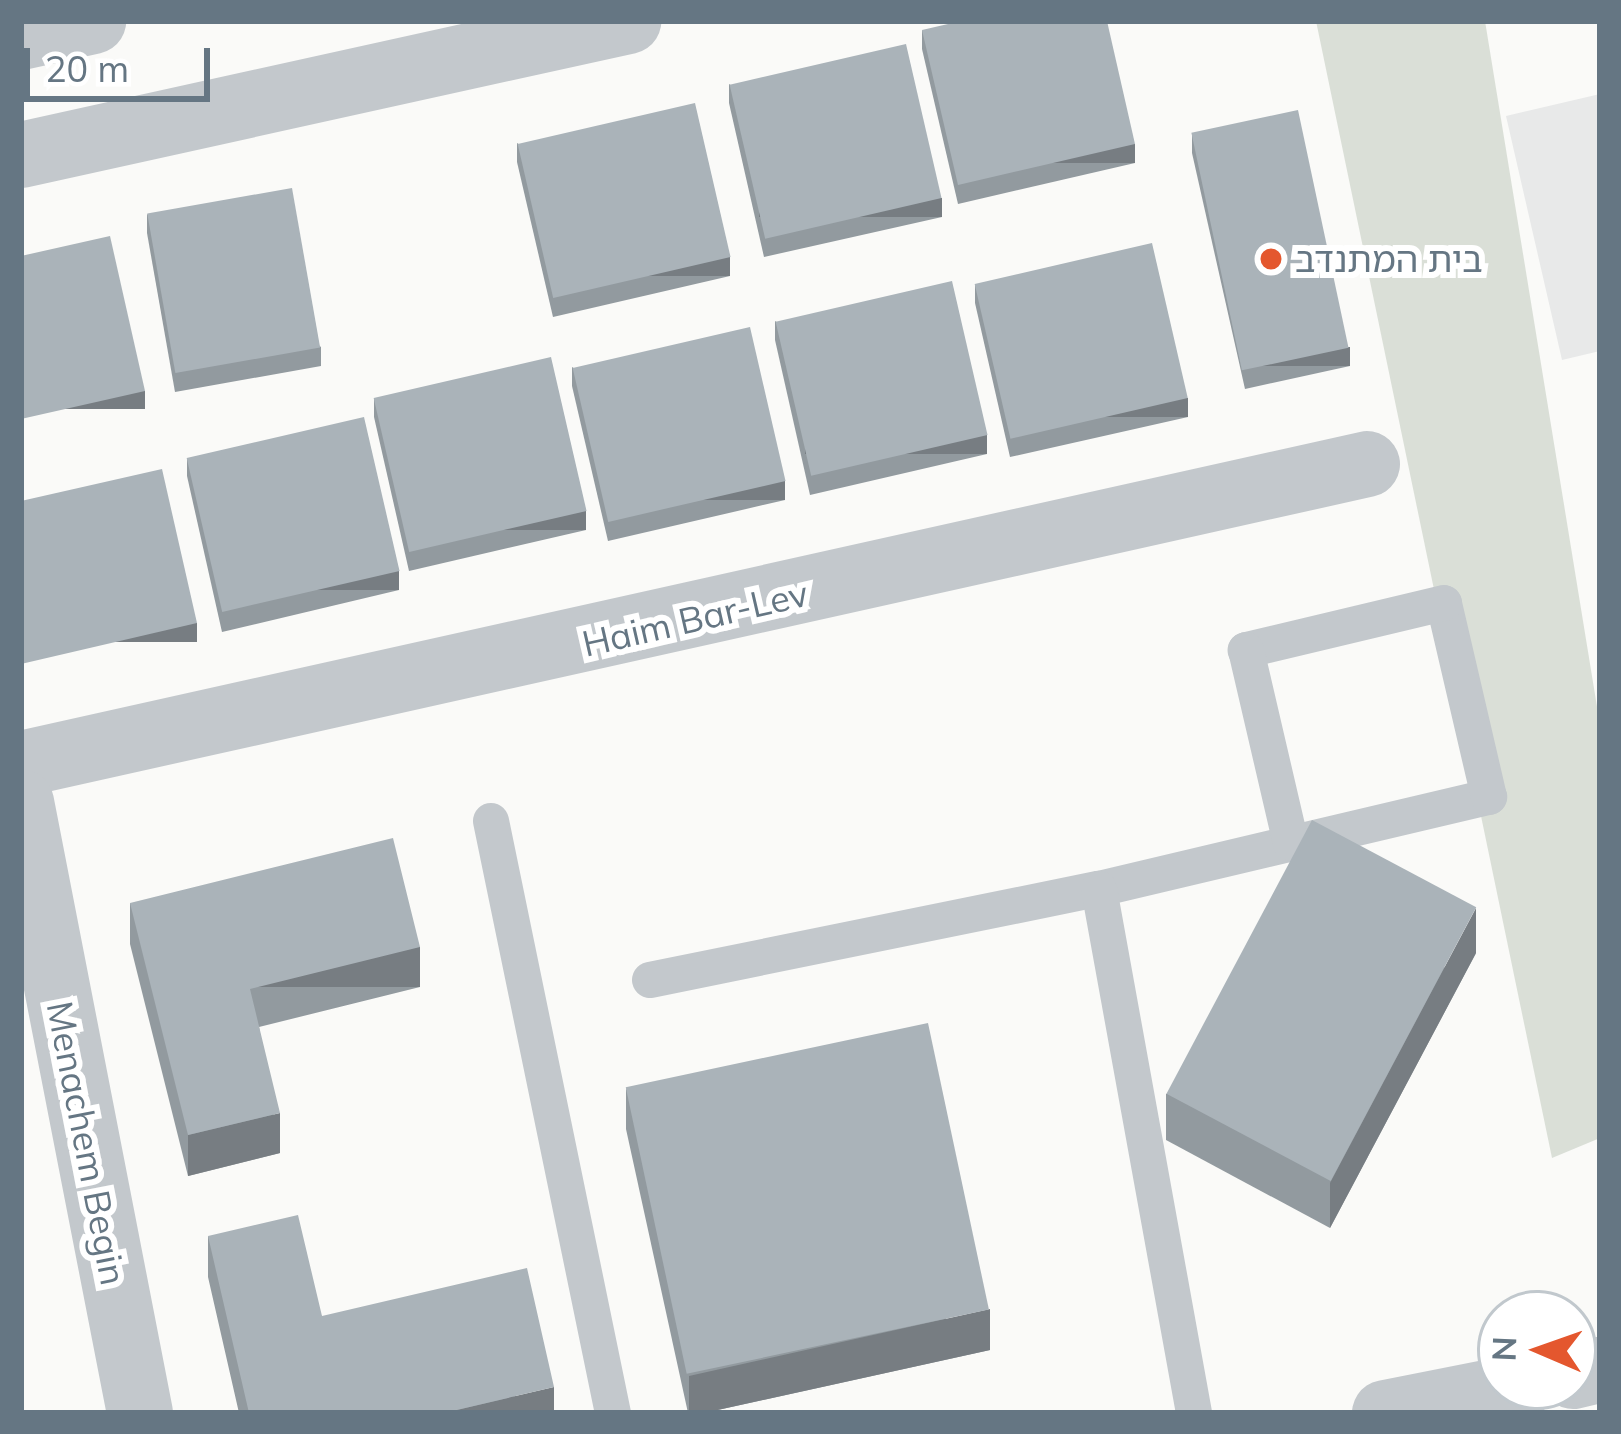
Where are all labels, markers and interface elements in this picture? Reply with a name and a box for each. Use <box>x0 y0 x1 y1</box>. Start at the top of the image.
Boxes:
scale bar <box>30 24 216 98</box>
text: 20 m <box>45 46 129 91</box>
place label: בית המתנדב <box>1295 237 1483 281</box>
marker: בית המתנדב <box>1258 246 1284 272</box>
street label: Haim Bar-Lev <box>578 571 812 665</box>
street label: Menachem Begin <box>38 997 136 1289</box>
north arrow <box>1477 1290 1597 1410</box>
text: N <box>1483 1336 1524 1362</box>

